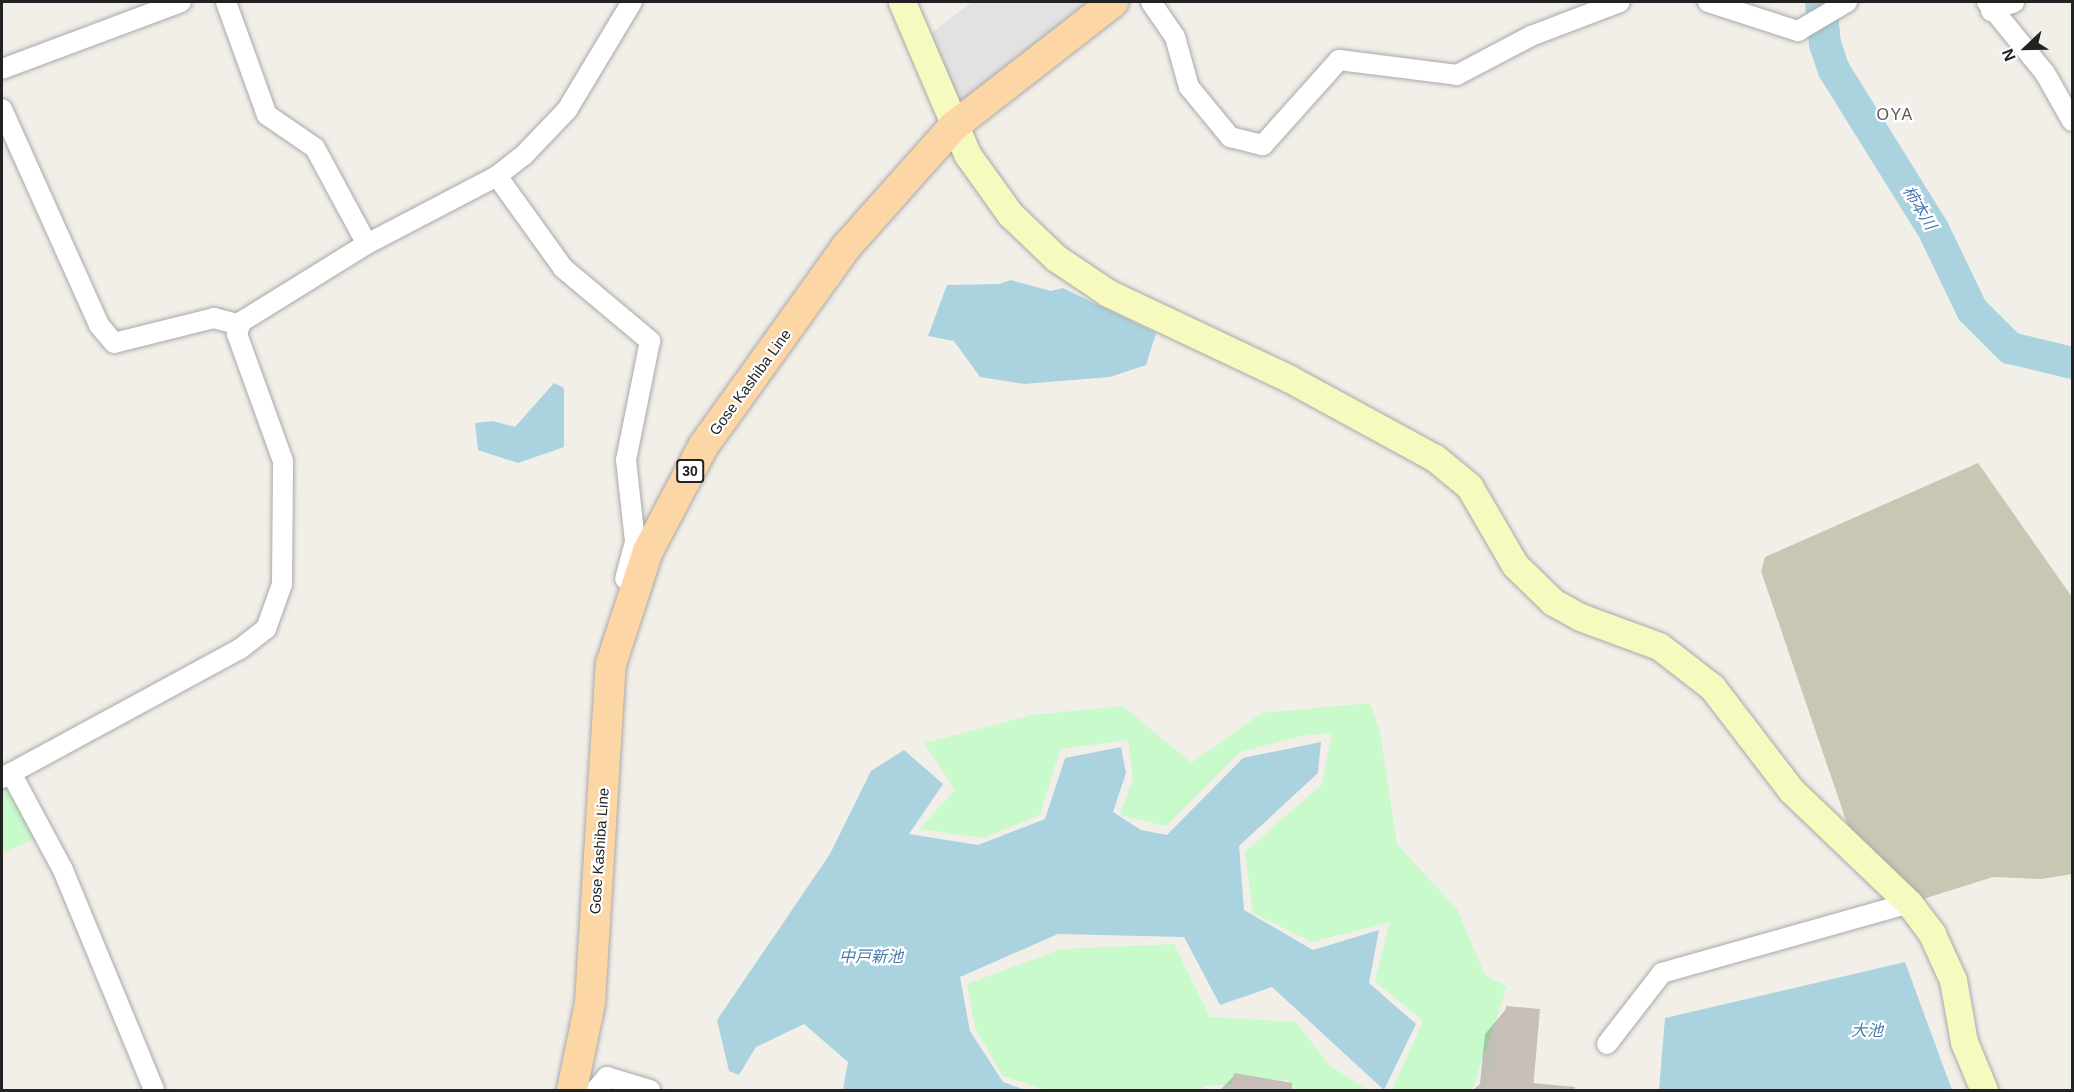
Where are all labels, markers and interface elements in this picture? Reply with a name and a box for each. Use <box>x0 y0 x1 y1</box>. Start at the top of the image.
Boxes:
north arrow <box>1996 18 2056 78</box>
text: N <box>1999 46 2019 63</box>
district label: OYA <box>1876 105 1914 125</box>
water label: 柿本川 <box>1898 182 1940 234</box>
street label: Gose Kashiba Line <box>705 325 795 439</box>
road number: 30 <box>675 460 705 482</box>
street label: Gose Kashiba Line <box>586 787 612 915</box>
water label: 中戸新池 <box>839 947 903 967</box>
water label: 大池 <box>1851 1021 1883 1041</box>

